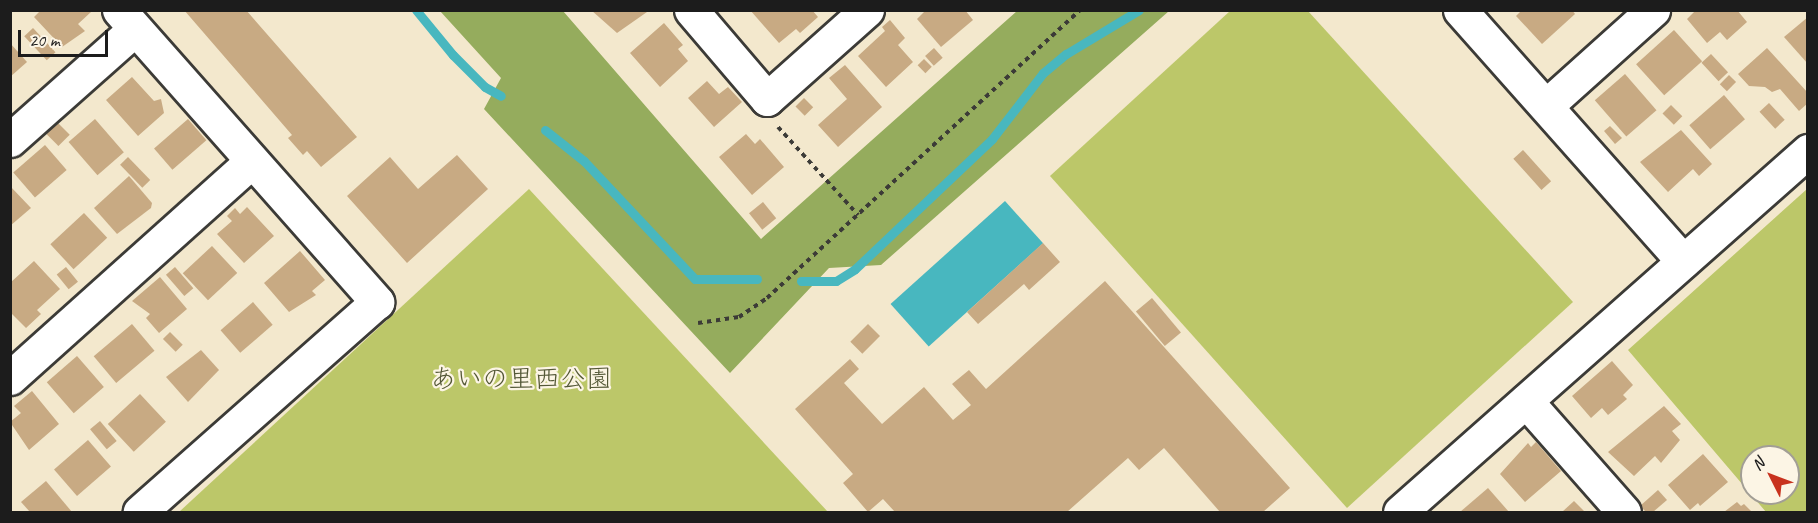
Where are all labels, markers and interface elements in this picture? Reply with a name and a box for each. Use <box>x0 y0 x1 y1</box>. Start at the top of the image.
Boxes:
scale bar <box>21 18 111 56</box>
text: 20 m <box>29 29 60 51</box>
park label: あいの里西公園 <box>430 363 612 395</box>
north arrow <box>1740 445 1800 505</box>
text: N <box>1747 454 1769 475</box>

